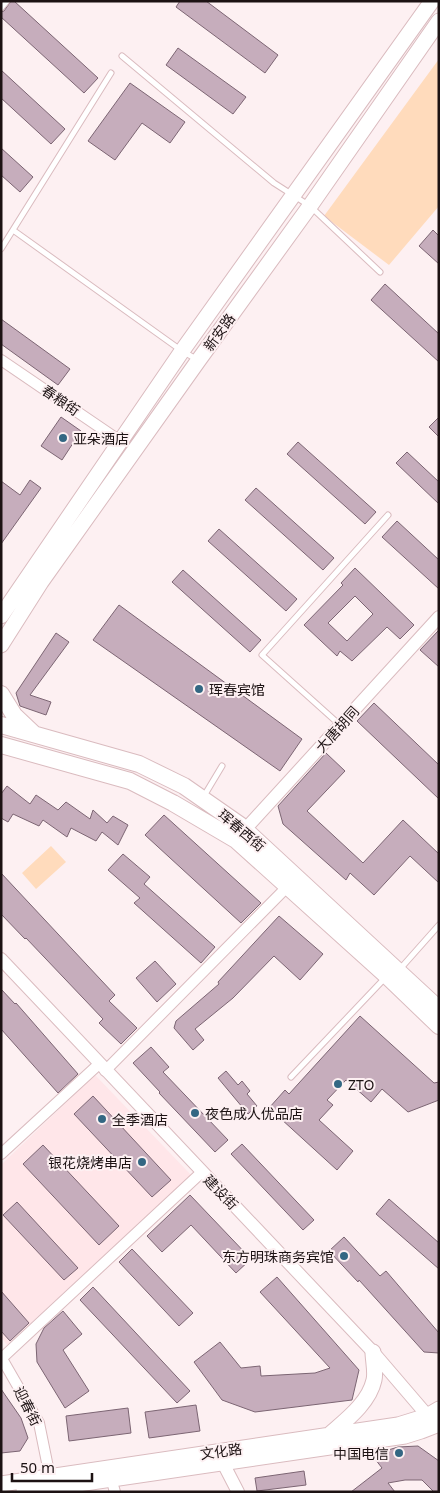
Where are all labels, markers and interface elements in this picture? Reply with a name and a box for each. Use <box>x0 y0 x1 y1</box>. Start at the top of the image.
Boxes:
street label: 新安路 <box>199 309 239 355</box>
street label: 春粮街 <box>38 380 84 420</box>
place label: 亚朵酒店 <box>73 429 129 448</box>
marker: 亚朵酒店 <box>57 432 69 444</box>
place label: 珲春宾馆 <box>209 680 265 699</box>
marker: 珲春宾馆 <box>193 683 205 695</box>
street label: 大唐胡同 <box>311 702 363 756</box>
street label: 珲春西街 <box>214 805 270 855</box>
place label: ZTO <box>348 1075 375 1094</box>
marker: ZTO <box>332 1078 344 1090</box>
place label: 夜色成人优品店 <box>205 1104 303 1123</box>
marker: 夜色成人优品店 <box>189 1107 201 1119</box>
place label: 全季酒店 <box>112 1110 168 1129</box>
marker: 全季酒店 <box>96 1113 108 1125</box>
place label: 银花烧烤串店 <box>48 1153 132 1172</box>
marker: 银花烧烤串店 <box>136 1156 148 1168</box>
street label: 建设街 <box>200 1170 242 1214</box>
place label: 东方明珠商务宾馆 <box>222 1247 334 1266</box>
marker: 东方明珠商务宾馆 <box>338 1250 350 1262</box>
street label: 迎春街 <box>10 1383 46 1429</box>
street label: 文化路 <box>199 1439 243 1463</box>
place label: 中国电信 <box>333 1444 389 1463</box>
marker: 中国电信 <box>393 1447 405 1459</box>
scale bar <box>12 1450 92 1482</box>
text: 50 m <box>20 1457 55 1477</box>

